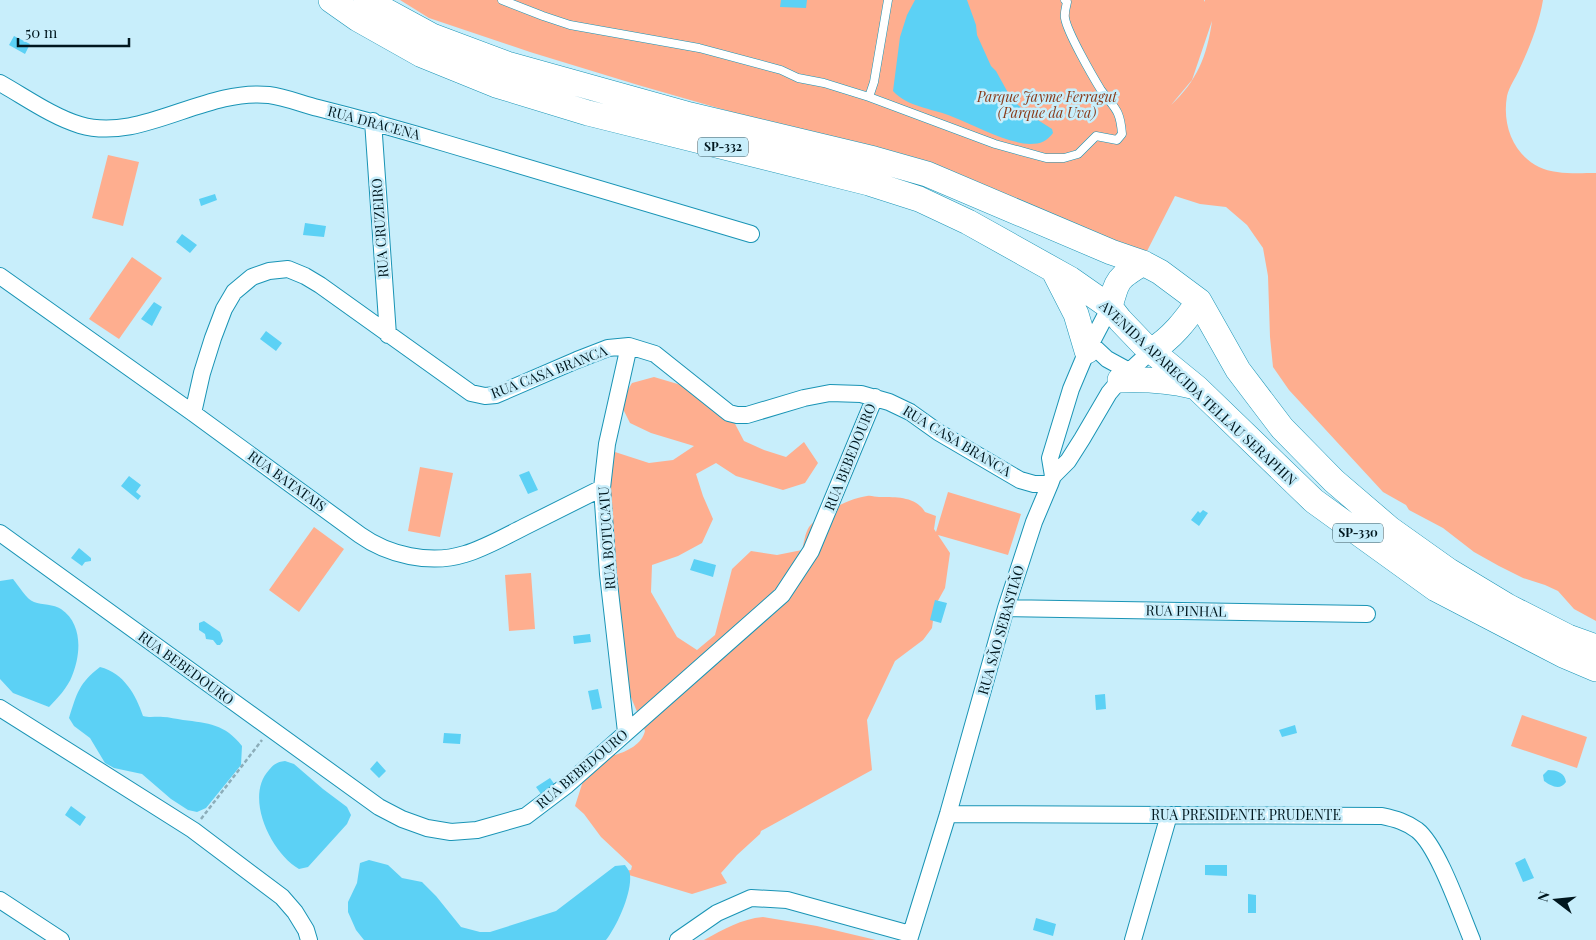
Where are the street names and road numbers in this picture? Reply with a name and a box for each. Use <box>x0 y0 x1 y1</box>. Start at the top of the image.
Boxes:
street label: RUA DRACENA <box>326 101 423 144</box>
road number: SP-332 <box>698 138 748 156</box>
street label: RUA CRUZEIRO <box>367 178 392 278</box>
street label: AVENIDA APARECIDA TELLAU SERAPHIN <box>1095 295 1301 489</box>
street label: RUA CASA BRANCA <box>488 341 610 402</box>
street label: RUA BEBEDOURO <box>819 400 880 513</box>
street label: RUA CASA BRANCA <box>900 401 1015 481</box>
street label: RUA BATATAIS <box>244 446 330 515</box>
street label: RUA BOTUCATU <box>593 485 620 590</box>
road number: SP-330 <box>1333 524 1383 542</box>
street label: RUA SÃO SEBASTIÃO <box>973 563 1028 697</box>
street label: RUA PINHAL <box>1146 600 1226 621</box>
street label: RUA BEBEDOURO <box>135 626 238 709</box>
street label: RUA BEBEDOURO <box>532 725 632 813</box>
street label: RUA PRESIDENTE PRUDENTE <box>1151 805 1341 824</box>

